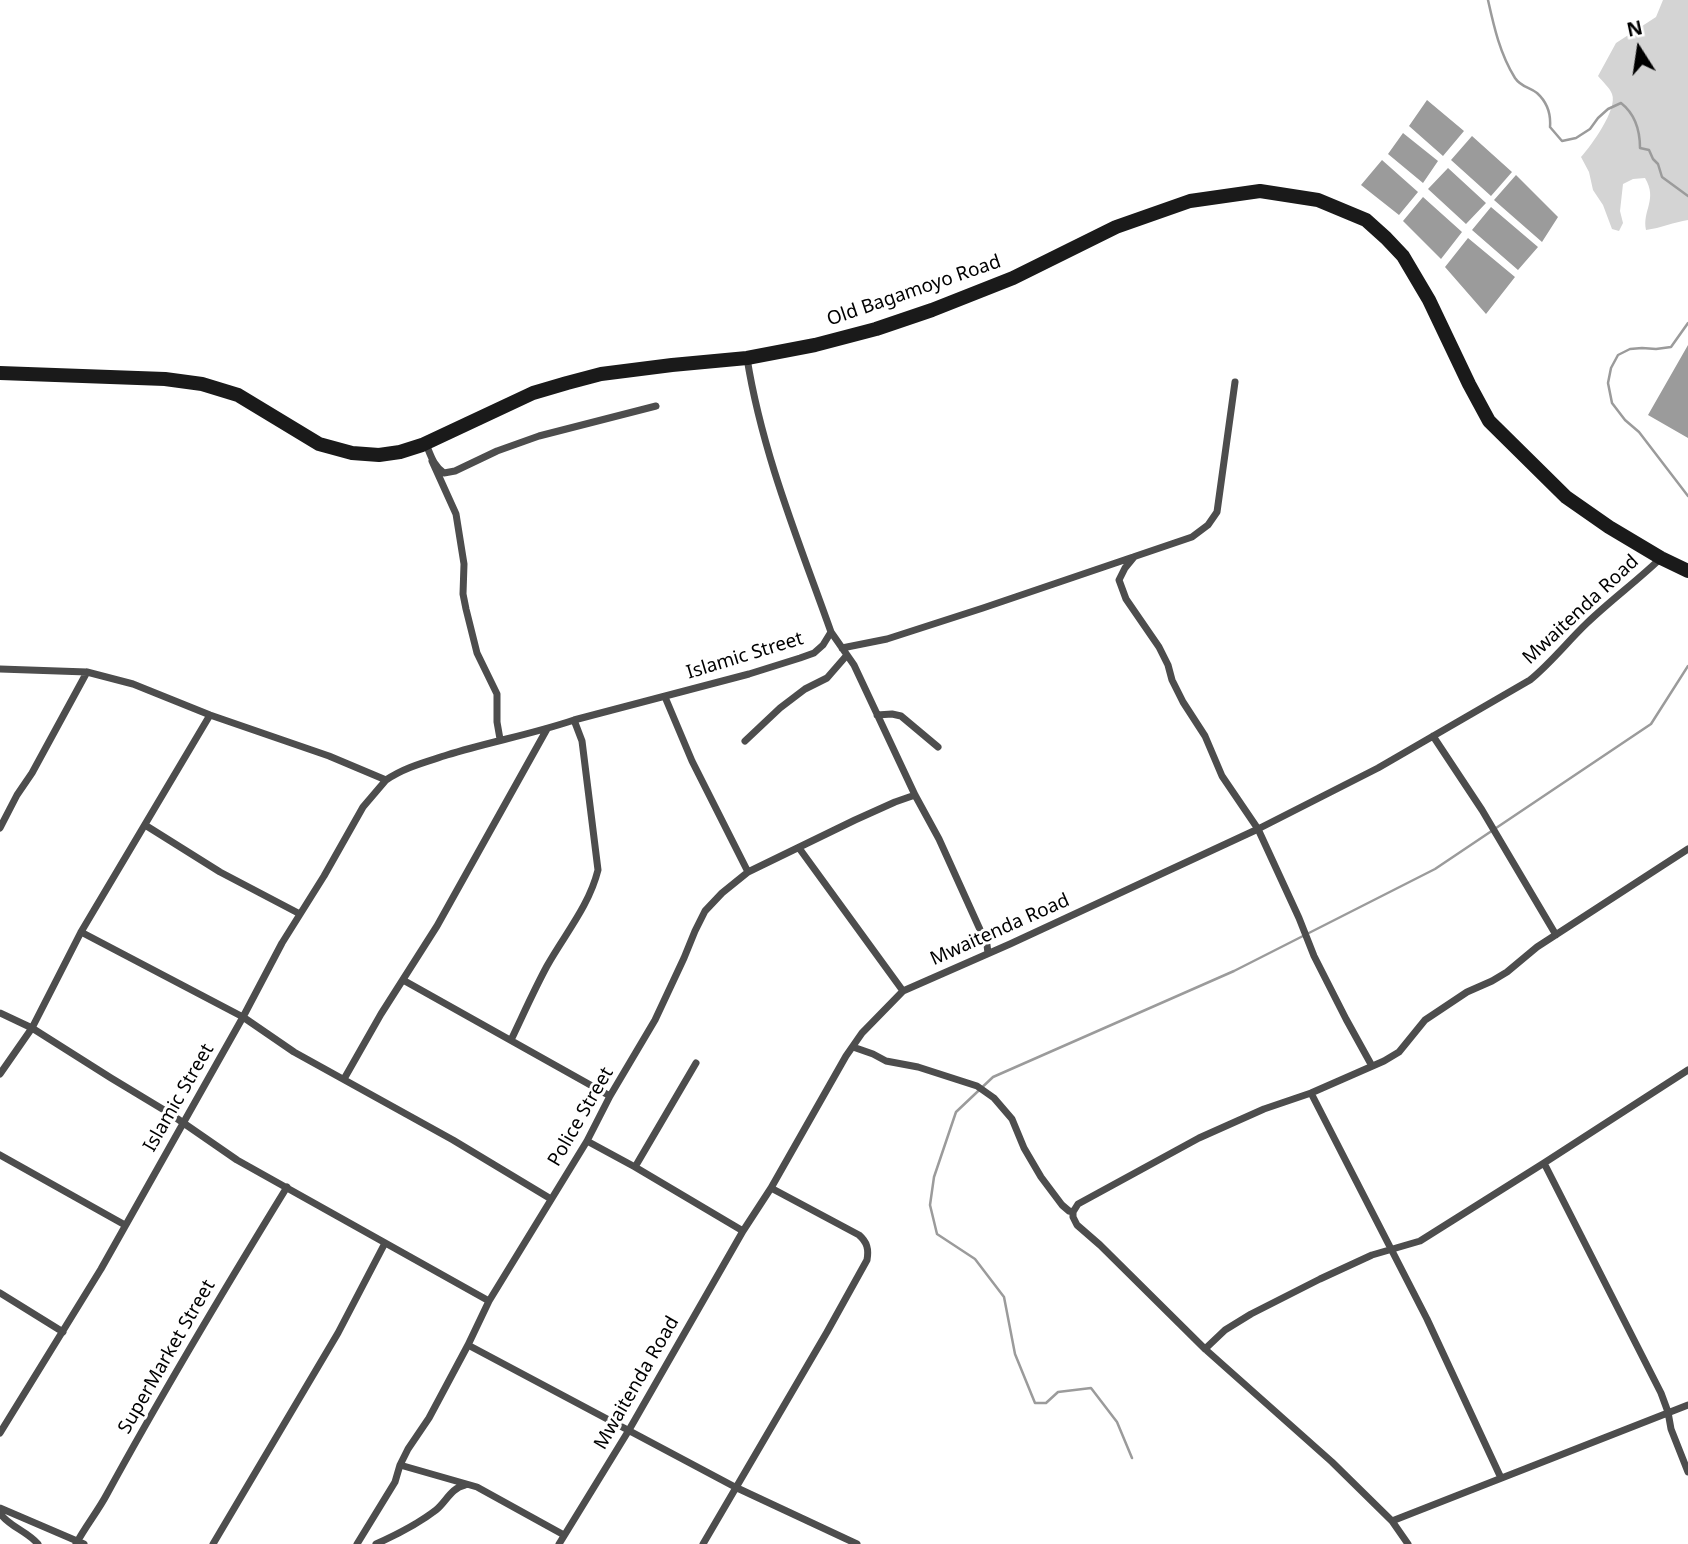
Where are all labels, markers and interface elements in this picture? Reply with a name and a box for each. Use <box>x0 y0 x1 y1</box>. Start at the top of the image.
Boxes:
north arrow <box>1604 14 1674 84</box>
text: N <box>1624 14 1645 43</box>
street label: Old Bagamoyo Road <box>824 251 1004 331</box>
street label: Mwaitenda Road <box>1518 551 1644 669</box>
street label: Islamic Street <box>684 627 806 685</box>
street label: Mwaitenda Road <box>927 889 1073 971</box>
street label: Islamic Street <box>139 1040 219 1156</box>
street label: Police Street <box>543 1063 619 1171</box>
street label: SuperMarket Street <box>114 1276 220 1438</box>
street label: Mwaitenda Road <box>590 1312 684 1454</box>

